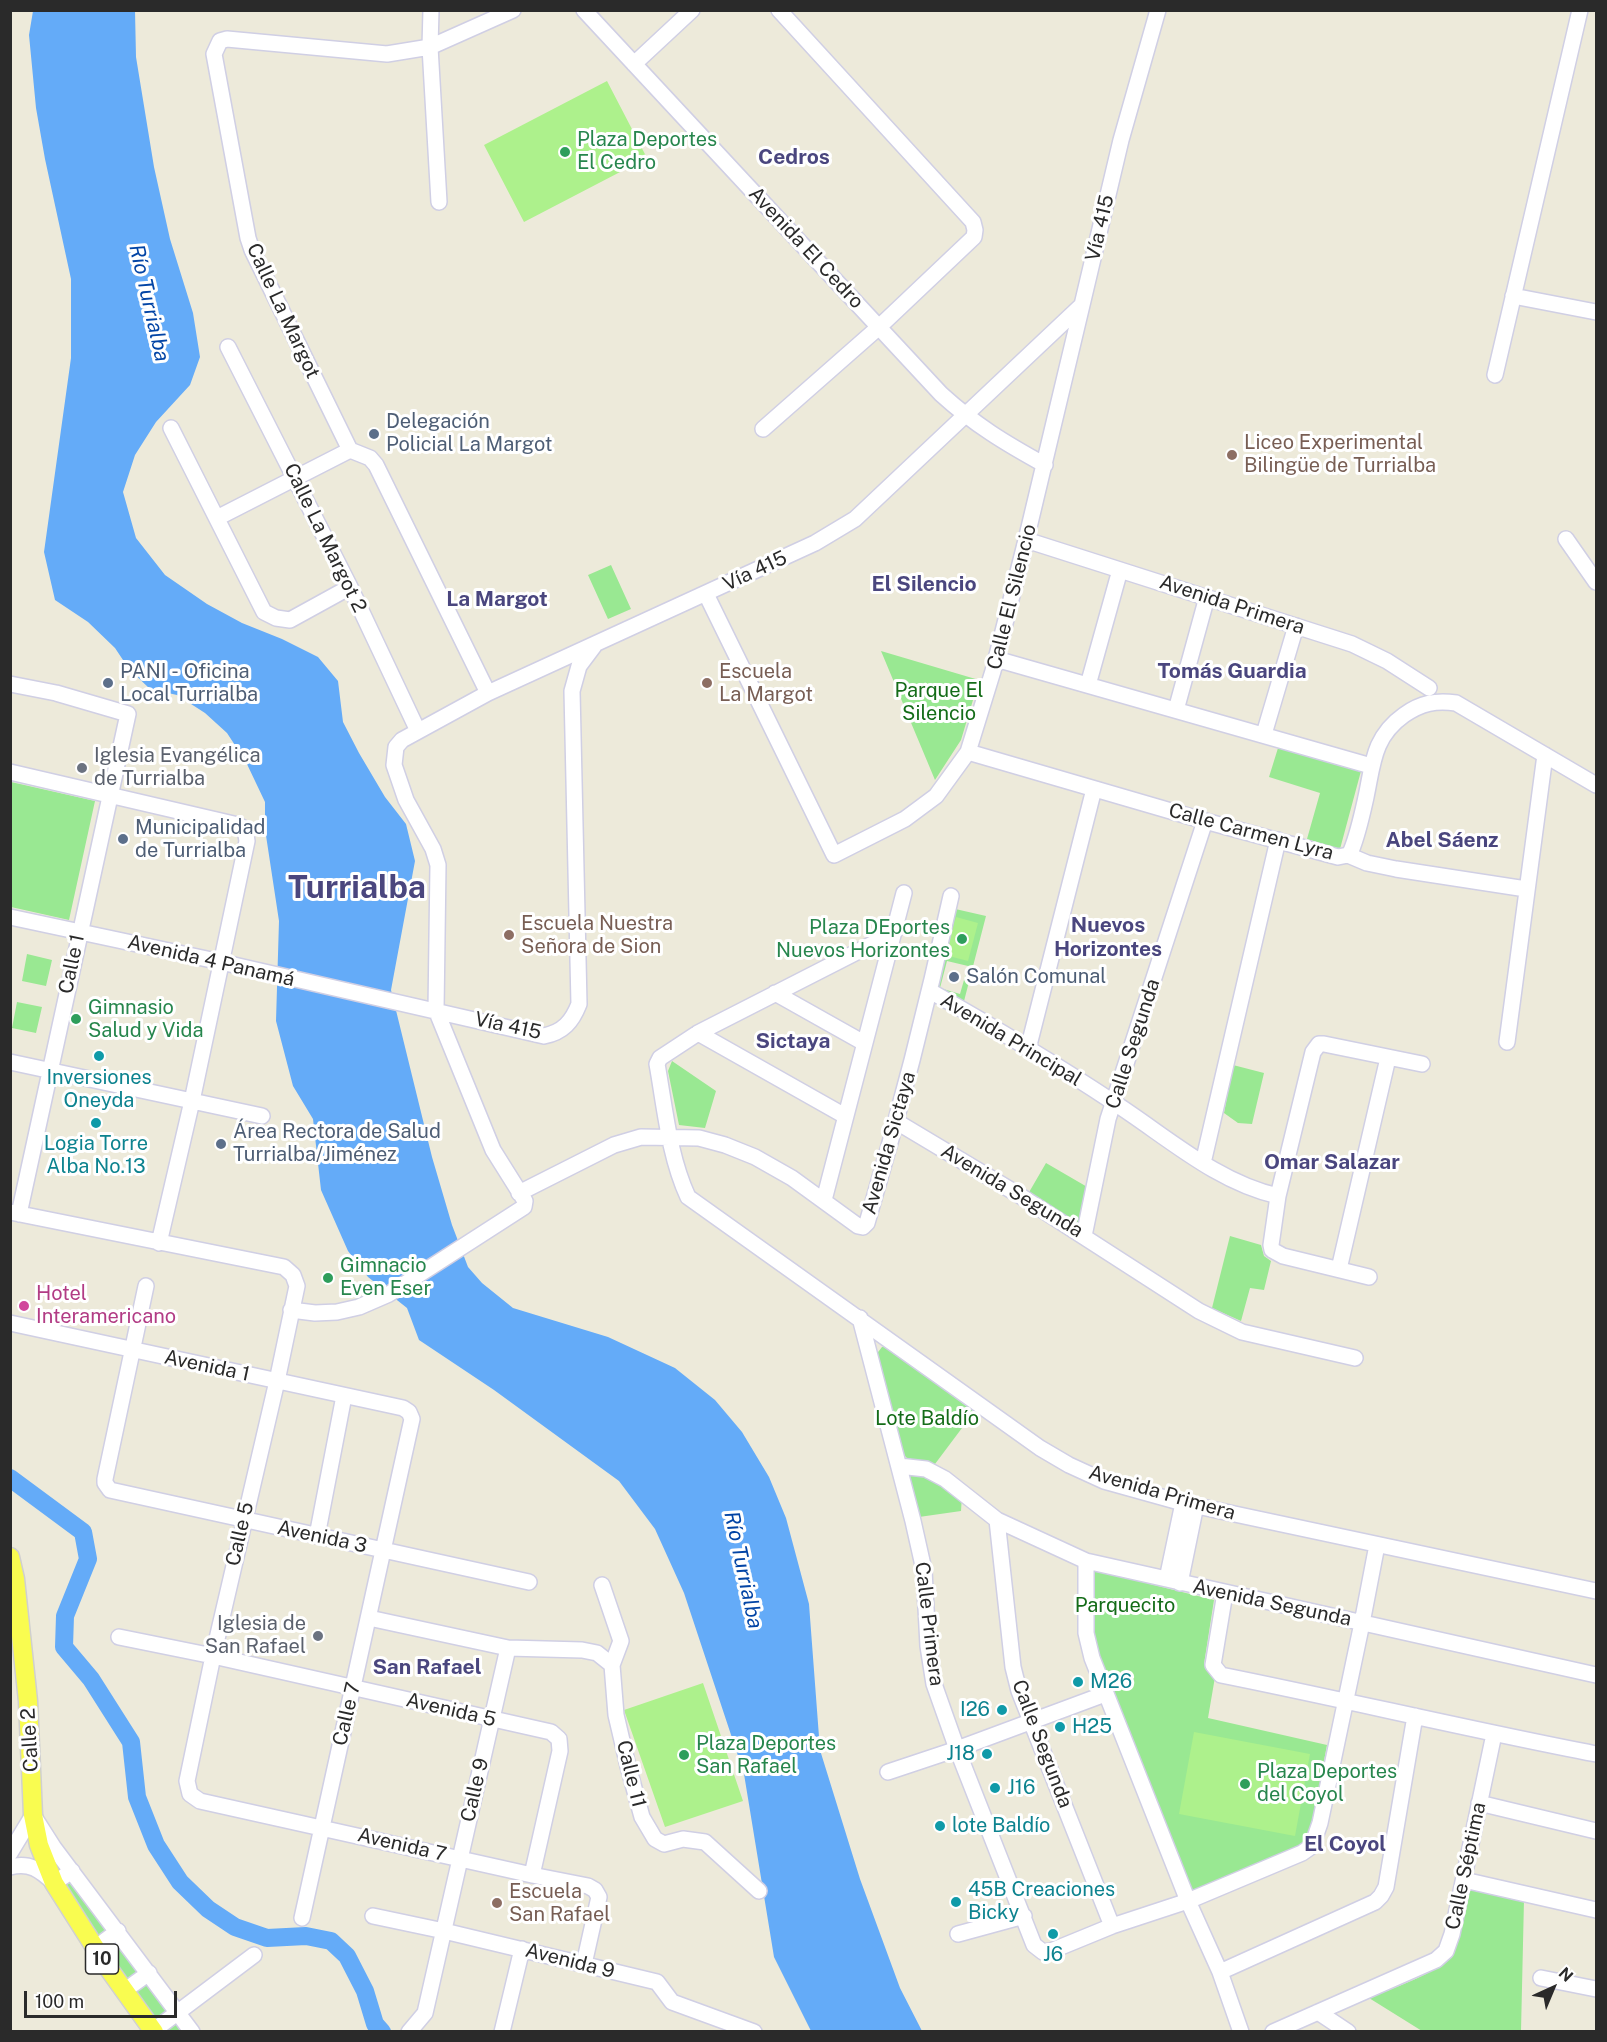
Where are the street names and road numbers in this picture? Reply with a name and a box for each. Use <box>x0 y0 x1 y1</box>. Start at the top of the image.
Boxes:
street label: Avenida El Cedro <box>743 182 869 314</box>
street label: Vía 415 <box>1081 192 1119 264</box>
street label: Calle La Margot <box>241 240 325 382</box>
street label: Calle La Margot 2 <box>278 459 372 617</box>
street label: Calle El Silencio <box>982 522 1042 672</box>
street label: Vía 415 <box>719 546 791 596</box>
street label: Avenida Primera <box>1156 570 1308 640</box>
street label: Calle Carmen Lyra <box>1166 798 1336 866</box>
street label: Avenida 4 Panamá <box>125 930 297 992</box>
street label: Calle 1 <box>54 932 90 996</box>
street label: Calle Segunda <box>1101 976 1165 1112</box>
street label: Avenida Principal <box>936 988 1086 1092</box>
street label: Vía 415 <box>472 1007 544 1045</box>
street label: Avenida Sictaya <box>857 1069 921 1217</box>
street label: Avenida Segunda <box>937 1139 1087 1243</box>
street label: Avenida 1 <box>162 1345 252 1387</box>
street label: Avenida Primera <box>1086 1461 1238 1525</box>
street label: Calle 5 <box>221 1500 259 1568</box>
street label: Avenida 3 <box>275 1516 369 1558</box>
street label: Calle Primera <box>909 1561 949 1687</box>
street label: Avenida Segunda <box>1190 1574 1354 1632</box>
street label: Calle Segunda <box>1007 1677 1077 1811</box>
street label: Calle 7 <box>328 1680 366 1748</box>
street label: Avenida 5 <box>404 1688 498 1732</box>
street label: Calle 2 <box>16 1707 44 1773</box>
street label: Calle 11 <box>611 1738 651 1810</box>
street label: Calle 9 <box>456 1756 494 1824</box>
street label: Calle Séptima <box>1441 1800 1491 1932</box>
street label: Avenida 7 <box>355 1823 449 1867</box>
street label: Avenida 9 <box>523 1938 617 1984</box>
road number: 10 <box>86 1944 118 1974</box>

